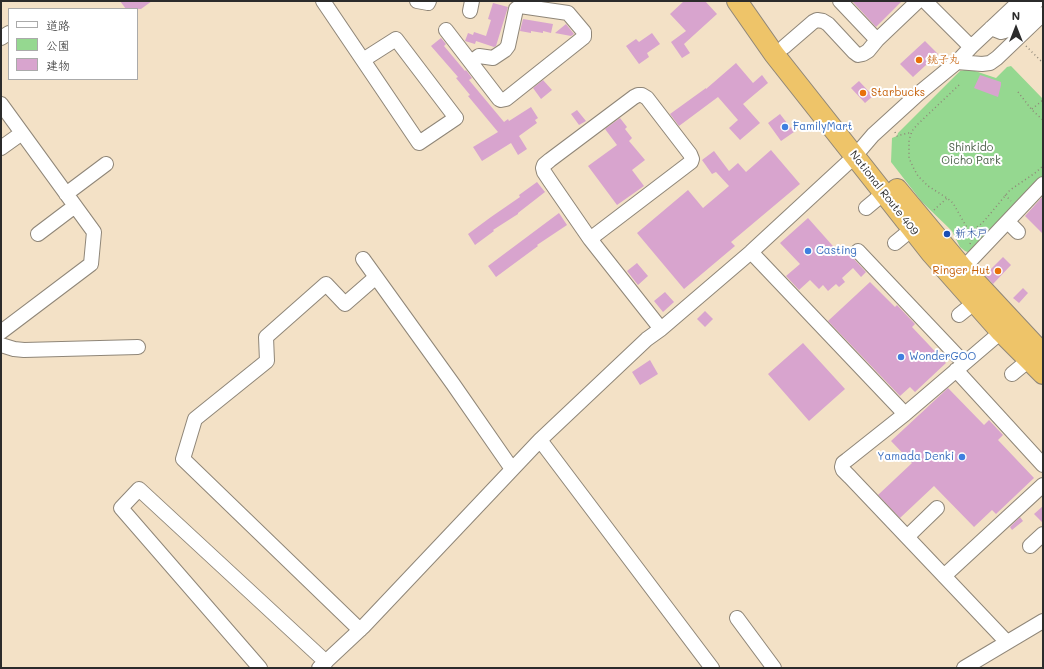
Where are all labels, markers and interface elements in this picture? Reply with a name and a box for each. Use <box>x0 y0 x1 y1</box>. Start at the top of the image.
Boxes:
legend <box>8 8 138 80</box>
north arrow <box>996 8 1036 48</box>
text: N <box>1012 8 1020 23</box>
text: 道路 <box>46 17 70 33</box>
text: 公園 <box>46 37 70 53</box>
place label: 銚子丸 <box>927 53 960 67</box>
marker: 銚子丸 <box>914 55 924 65</box>
text: 建物 <box>46 57 70 73</box>
place label: Starbucks <box>871 86 925 100</box>
marker: Starbucks <box>858 88 868 98</box>
place label: FamilyMart <box>793 120 853 134</box>
marker: FamilyMart <box>780 122 790 132</box>
park label: Shinkido Oicho Park <box>941 141 1001 167</box>
street label: National Route 409 <box>847 148 921 238</box>
place label: 新木戸 <box>955 227 988 241</box>
marker: 新木戸 <box>942 229 952 239</box>
place label: Casting <box>816 244 857 258</box>
marker: Casting <box>803 246 813 256</box>
place label: Ringer Hut <box>933 264 990 278</box>
marker: Ringer Hut <box>993 266 1003 276</box>
place label: WonderGOO <box>909 350 976 364</box>
marker: WonderGOO <box>896 352 906 362</box>
place label: Yamada Denki <box>877 450 954 464</box>
marker: Yamada Denki <box>957 452 967 462</box>

